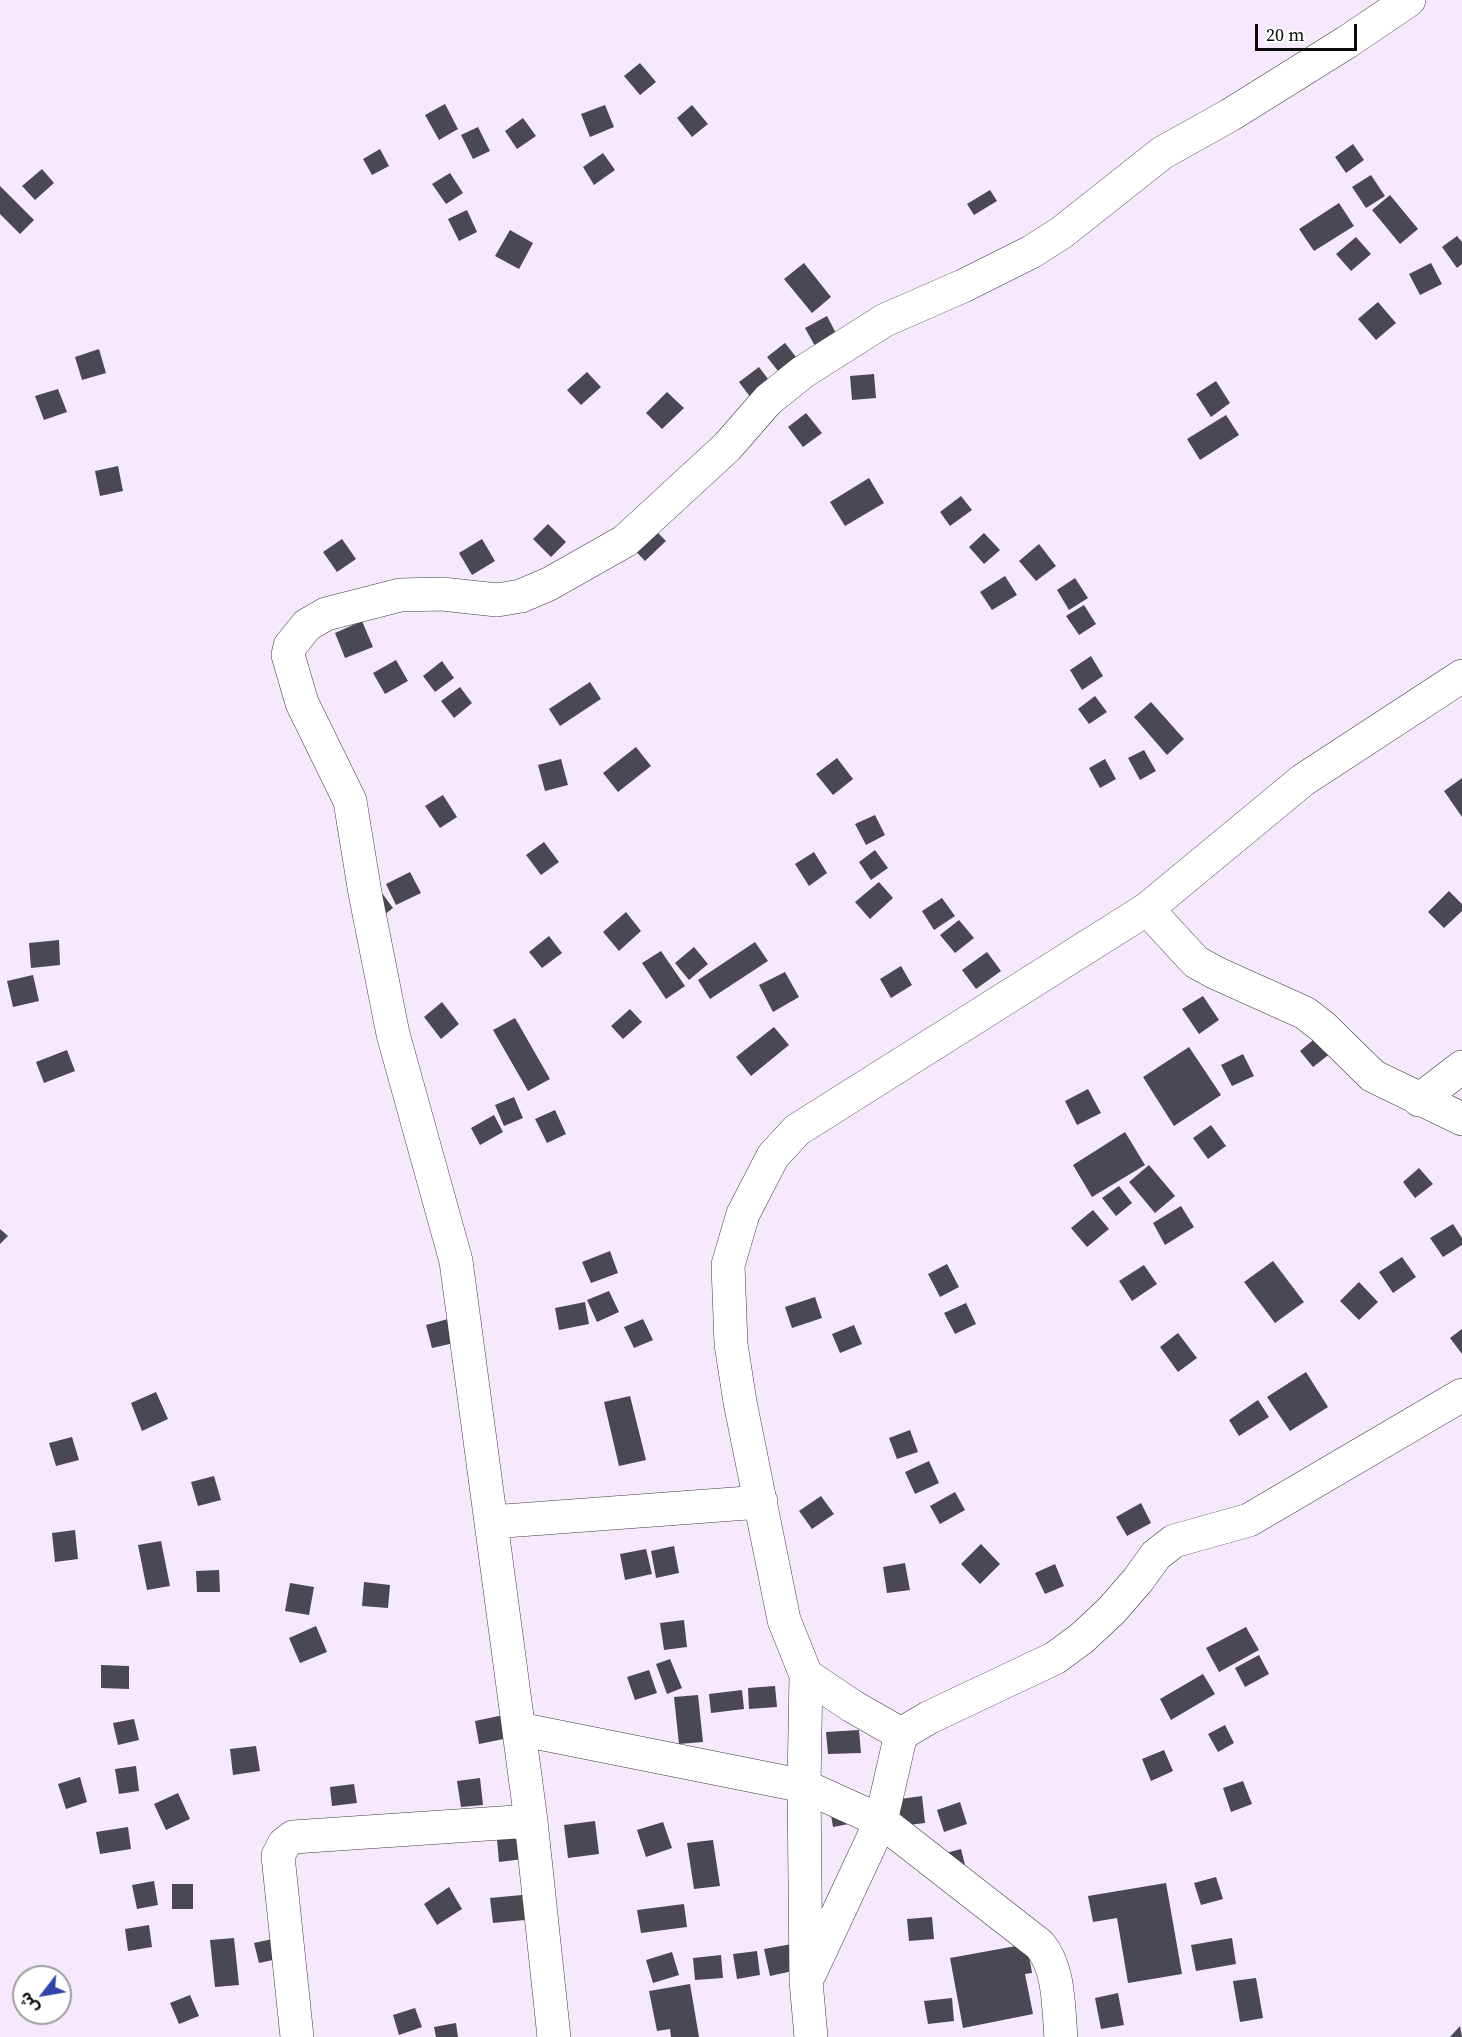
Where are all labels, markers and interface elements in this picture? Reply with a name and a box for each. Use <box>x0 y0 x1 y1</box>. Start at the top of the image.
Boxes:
scale bar <box>1258 12 1360 50</box>
text: 20 m <box>1266 22 1304 47</box>
north arrow <box>12 1965 72 2025</box>
text: ش <box>13 1988 43 2018</box>

